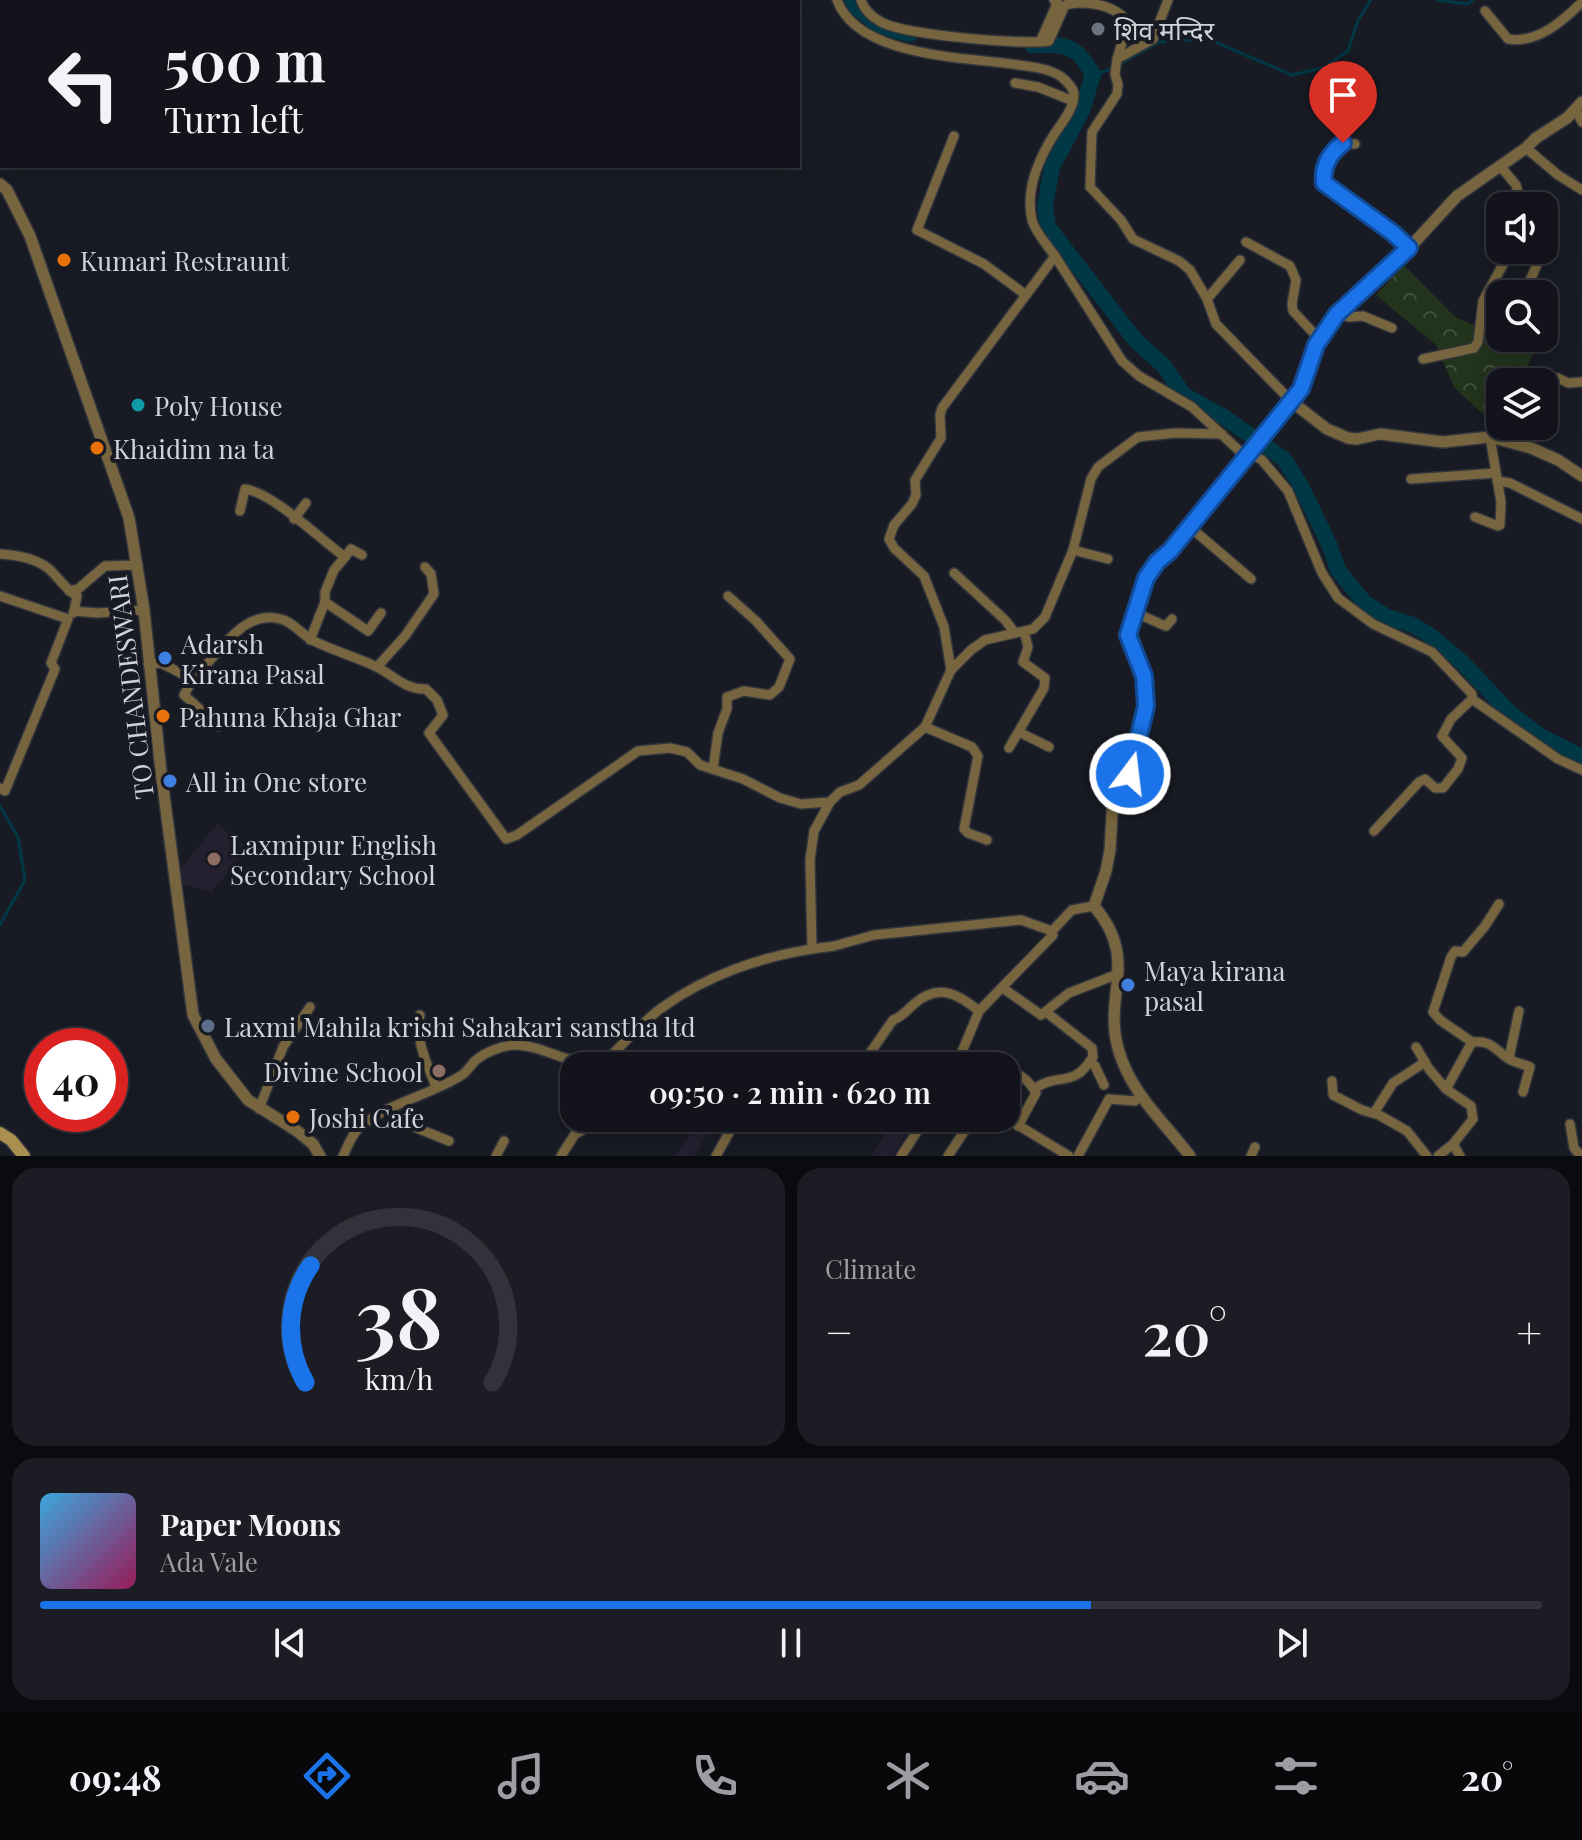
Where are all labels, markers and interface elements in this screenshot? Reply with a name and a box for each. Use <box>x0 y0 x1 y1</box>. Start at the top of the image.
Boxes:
place label: शिव मन्दिर <box>1114 12 1215 47</box>
marker: शिव मन्दिर <box>1089 20 1107 38</box>
text: 500 m <box>164 22 326 97</box>
icon: left <box>32 32 136 136</box>
pin <box>1309 61 1377 143</box>
icon: arrive <box>1321 73 1365 117</box>
text: Turn left <box>164 94 303 142</box>
map controls <box>1486 192 1558 440</box>
button: sound <box>1486 192 1558 264</box>
place label: Kumari Restraunt <box>80 243 290 278</box>
marker: Kumari Restraunt <box>55 251 73 269</box>
button: search <box>1486 280 1558 352</box>
button: layers <box>1486 368 1558 440</box>
place label: Poly House <box>154 388 283 423</box>
marker: Poly House <box>129 396 147 414</box>
place label: Khaidim na ta <box>113 431 275 466</box>
marker: Khaidim na ta <box>88 439 106 457</box>
street label: TO CHANDESWARI <box>99 573 161 801</box>
place label: Adarsh Kirana Pasal <box>180 626 325 691</box>
marker: Adarsh Kirana Pasal <box>156 649 174 667</box>
place label: Pahuna Khaja Ghar <box>179 699 402 734</box>
marker: Pahuna Khaja Ghar <box>154 707 172 725</box>
position arrow <box>1088 732 1172 816</box>
place label: All in One store <box>185 764 367 799</box>
marker: All in One store <box>161 772 179 790</box>
place label: Laxmipur English Secondary School <box>230 827 437 892</box>
marker: Laxmipur English Secondary School <box>205 850 223 868</box>
place label: Maya kirana pasal <box>1144 953 1286 1018</box>
marker: Maya kirana pasal <box>1119 976 1137 994</box>
place label: Laxmi Mahila krishi Sahakari sanstha ltd <box>224 1009 696 1044</box>
marker: Laxmi Mahila krishi Sahakari sanstha ltd <box>199 1017 217 1035</box>
speed limit sign: 40 <box>24 1028 128 1132</box>
place label: Divine School <box>263 1054 423 1089</box>
marker: Divine School <box>430 1062 448 1080</box>
text: 09:50 · 2 min · 620 m <box>649 1072 931 1112</box>
place label: Joshi Cafe <box>308 1100 424 1135</box>
marker: Joshi Cafe <box>284 1108 302 1126</box>
text: Climate <box>825 1251 916 1286</box>
text: 38 <box>355 1259 442 1370</box>
text: 20° <box>1142 1291 1227 1371</box>
text: − <box>825 1301 853 1360</box>
text: + <box>1516 1301 1542 1360</box>
text: km/h <box>364 1359 433 1397</box>
text: Paper Moons <box>160 1504 341 1544</box>
text: Ada Vale <box>160 1544 258 1579</box>
icon: previous <box>268 1621 312 1665</box>
icon: pause <box>769 1621 813 1665</box>
icon: next <box>1270 1621 1314 1665</box>
icon: directions <box>299 1748 355 1804</box>
icon: music <box>493 1748 549 1804</box>
icon: phone <box>687 1748 743 1804</box>
icon: climate <box>880 1748 936 1804</box>
icon: car <box>1074 1748 1130 1804</box>
icon: filters <box>1268 1748 1324 1804</box>
text: 09:48 <box>69 1752 162 1800</box>
text: 20° <box>1461 1752 1513 1800</box>

